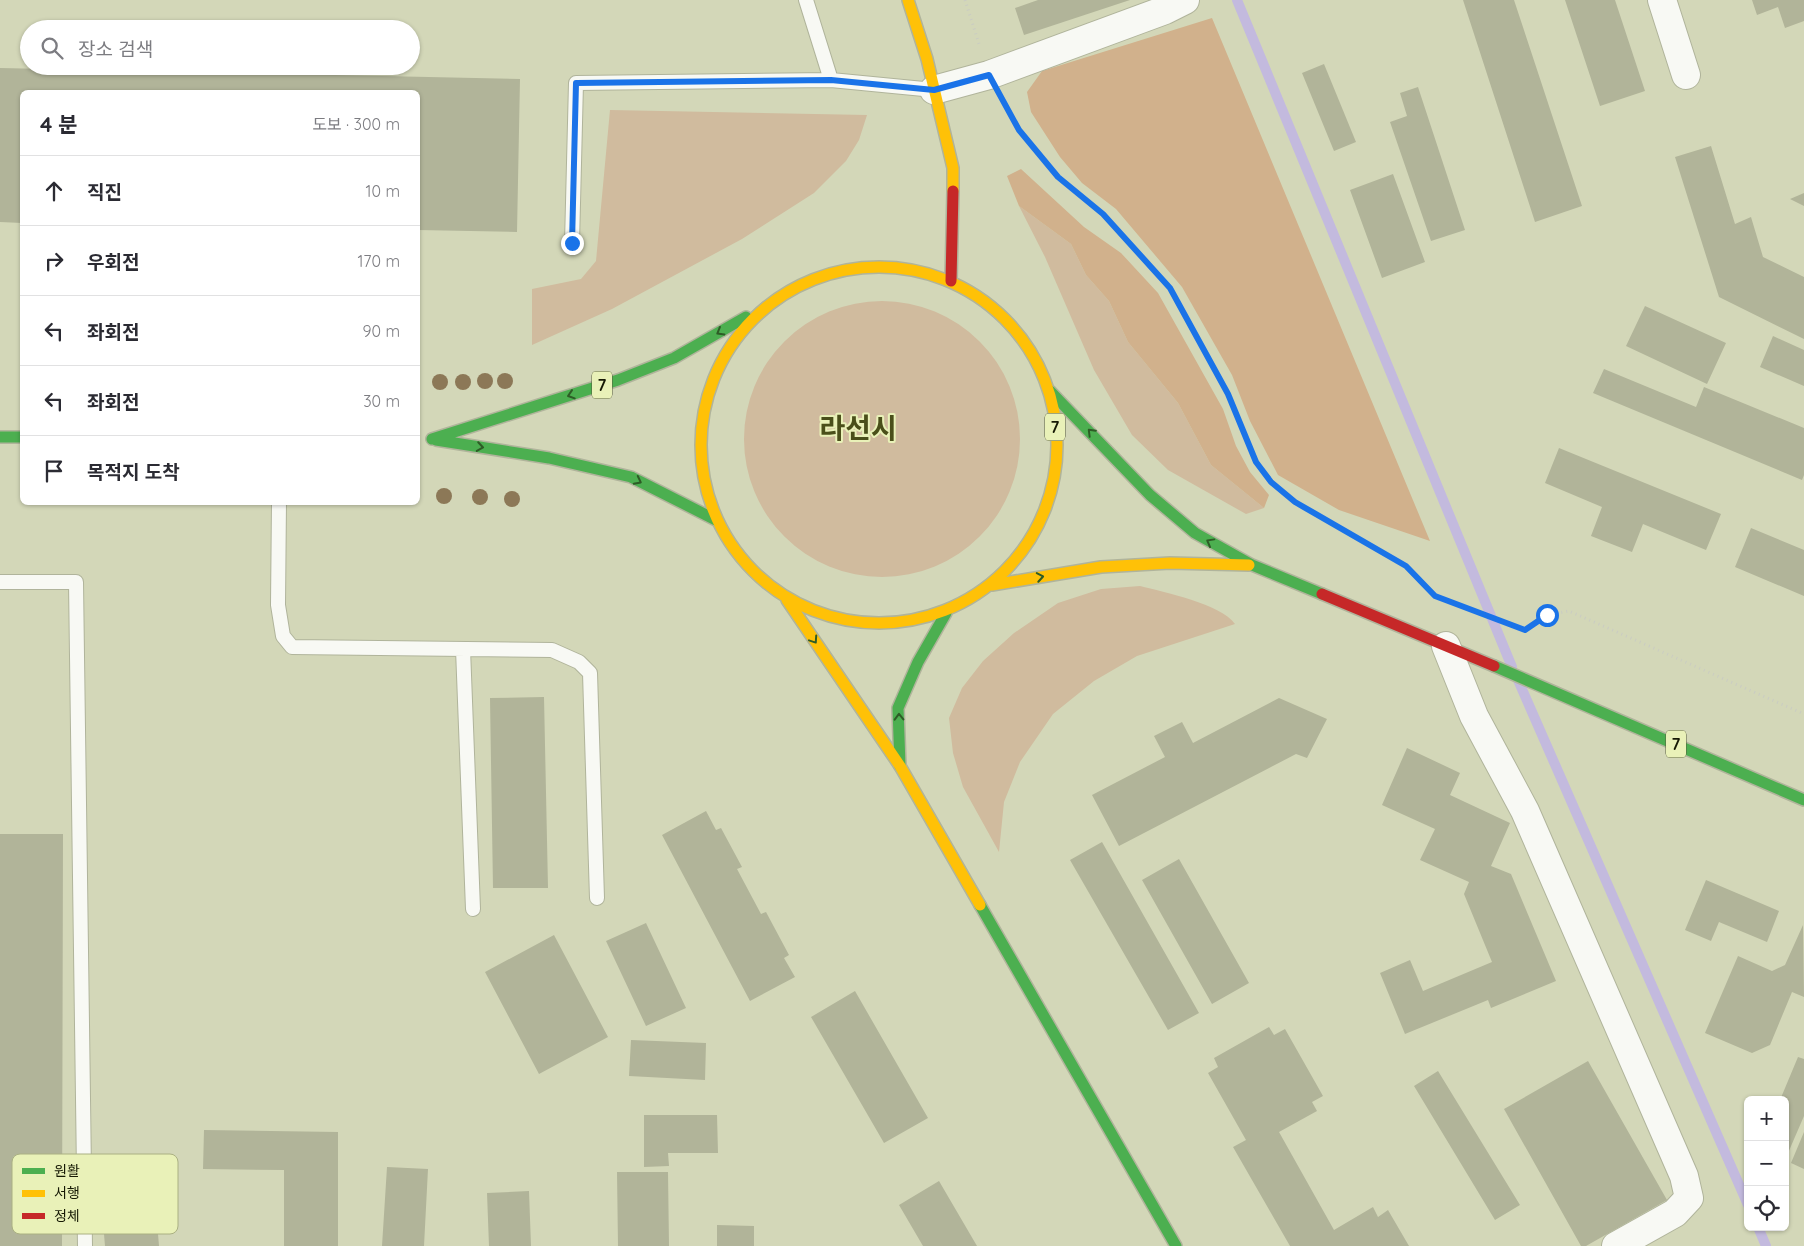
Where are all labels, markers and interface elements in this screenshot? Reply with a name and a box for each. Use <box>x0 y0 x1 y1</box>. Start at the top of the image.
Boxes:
search box <box>20 20 420 75</box>
icon: search <box>38 34 66 62</box>
text: 장소 검색 <box>78 37 153 61</box>
text: 4 분 <box>40 111 78 137</box>
text: 도보 · 300 m <box>312 114 400 134</box>
icon: ahead <box>40 177 68 205</box>
text: 직진 <box>87 180 122 204</box>
text: 10 m <box>366 181 400 201</box>
route end <box>561 232 584 255</box>
icon: right <box>40 247 68 275</box>
text: 우회전 <box>87 250 139 274</box>
text: 170 m <box>357 251 400 271</box>
icon: left <box>40 317 68 345</box>
text: 좌회전 <box>87 320 139 344</box>
text: 90 m <box>363 321 400 341</box>
one-way arrow <box>717 326 726 336</box>
road number: 7 <box>592 372 612 398</box>
icon: left <box>40 387 68 415</box>
one-way arrow <box>567 389 576 399</box>
text: 좌회전 <box>87 390 139 414</box>
text: 30 m <box>363 391 400 411</box>
district label: 라선시 <box>819 410 897 445</box>
road number: 7 <box>1045 414 1065 441</box>
one-way arrow <box>1088 429 1097 438</box>
one-way arrow <box>476 441 484 452</box>
icon: arrive <box>40 457 68 485</box>
text: 목적지 도착 <box>87 460 180 484</box>
one-way arrow <box>633 475 642 485</box>
one-way arrow <box>1206 538 1215 548</box>
one-way arrow <box>1036 573 1045 583</box>
route start <box>1536 604 1559 627</box>
one-way arrow <box>808 635 817 644</box>
one-way arrow <box>893 713 904 721</box>
road number: 7 <box>1666 731 1686 758</box>
map controls <box>1744 1096 1789 1231</box>
button: + <box>1744 1096 1789 1141</box>
button: − <box>1744 1141 1789 1186</box>
legend <box>12 1154 178 1234</box>
text: 원활 <box>54 1162 80 1180</box>
text: 서행 <box>54 1184 80 1202</box>
button: locate <box>1744 1186 1789 1231</box>
text: 정체 <box>54 1207 80 1225</box>

